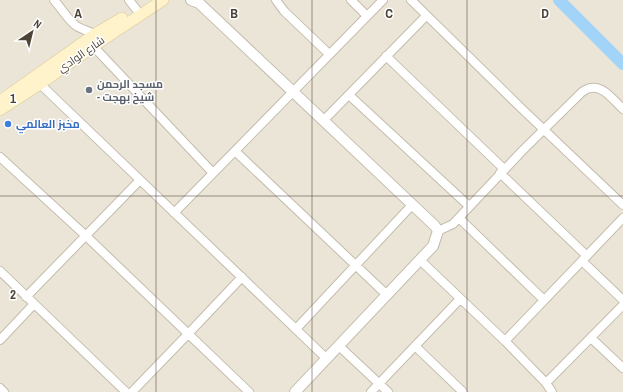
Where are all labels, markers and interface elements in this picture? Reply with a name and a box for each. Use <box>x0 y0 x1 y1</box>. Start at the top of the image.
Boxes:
text: A <box>74 5 82 22</box>
text: B <box>230 5 238 22</box>
text: C <box>385 5 393 22</box>
text: D <box>541 5 549 22</box>
north arrow <box>12 12 52 52</box>
text: N <box>31 16 44 31</box>
street label: شارع الوادي <box>55 33 108 77</box>
place label: مسجد الرحمن - شيخ بهجت <box>97 77 163 105</box>
marker: مسجد الرحمن - شيخ بهجت <box>84 85 94 95</box>
text: 1 <box>10 90 16 107</box>
place label: مخبز العالمي <box>16 117 80 134</box>
marker: مخبز العالمي <box>3 119 13 129</box>
text: 2 <box>10 286 16 303</box>

